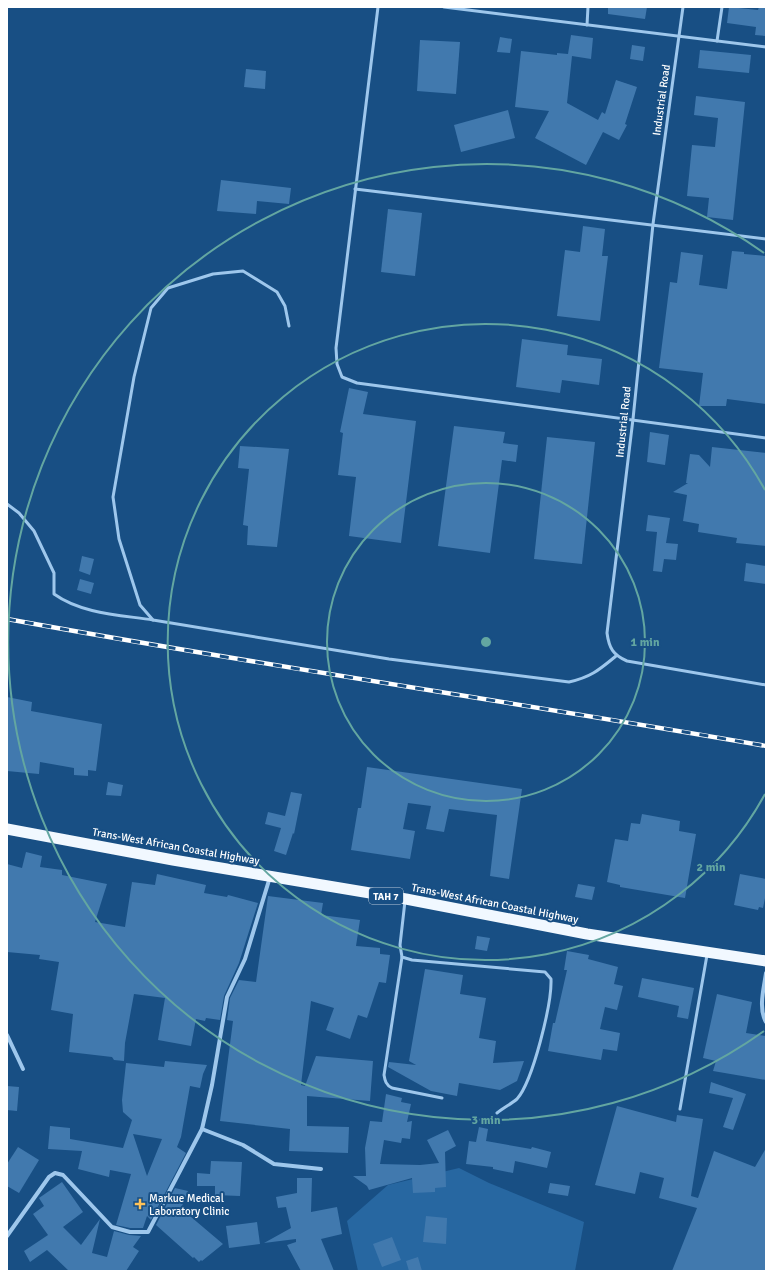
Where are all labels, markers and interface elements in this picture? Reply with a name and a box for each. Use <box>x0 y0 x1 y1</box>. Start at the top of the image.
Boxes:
street label: Industrial Road <box>650 63 673 136</box>
street label: Industrial Road <box>613 386 634 458</box>
centre of rings <box>479 635 493 649</box>
text: 1 min <box>631 635 660 650</box>
street label: Trans-West African Coastal Highway <box>91 825 261 868</box>
text: 2 min <box>697 860 726 875</box>
street label: Trans-West African Coastal Highway <box>410 881 580 926</box>
road number: TAH 7 <box>369 888 403 904</box>
text: 3 min <box>472 1113 501 1128</box>
place label: Markue Medical Laboratory Clinic <box>149 1192 230 1218</box>
marker: Markue Medical Laboratory Clinic <box>134 1198 146 1210</box>

